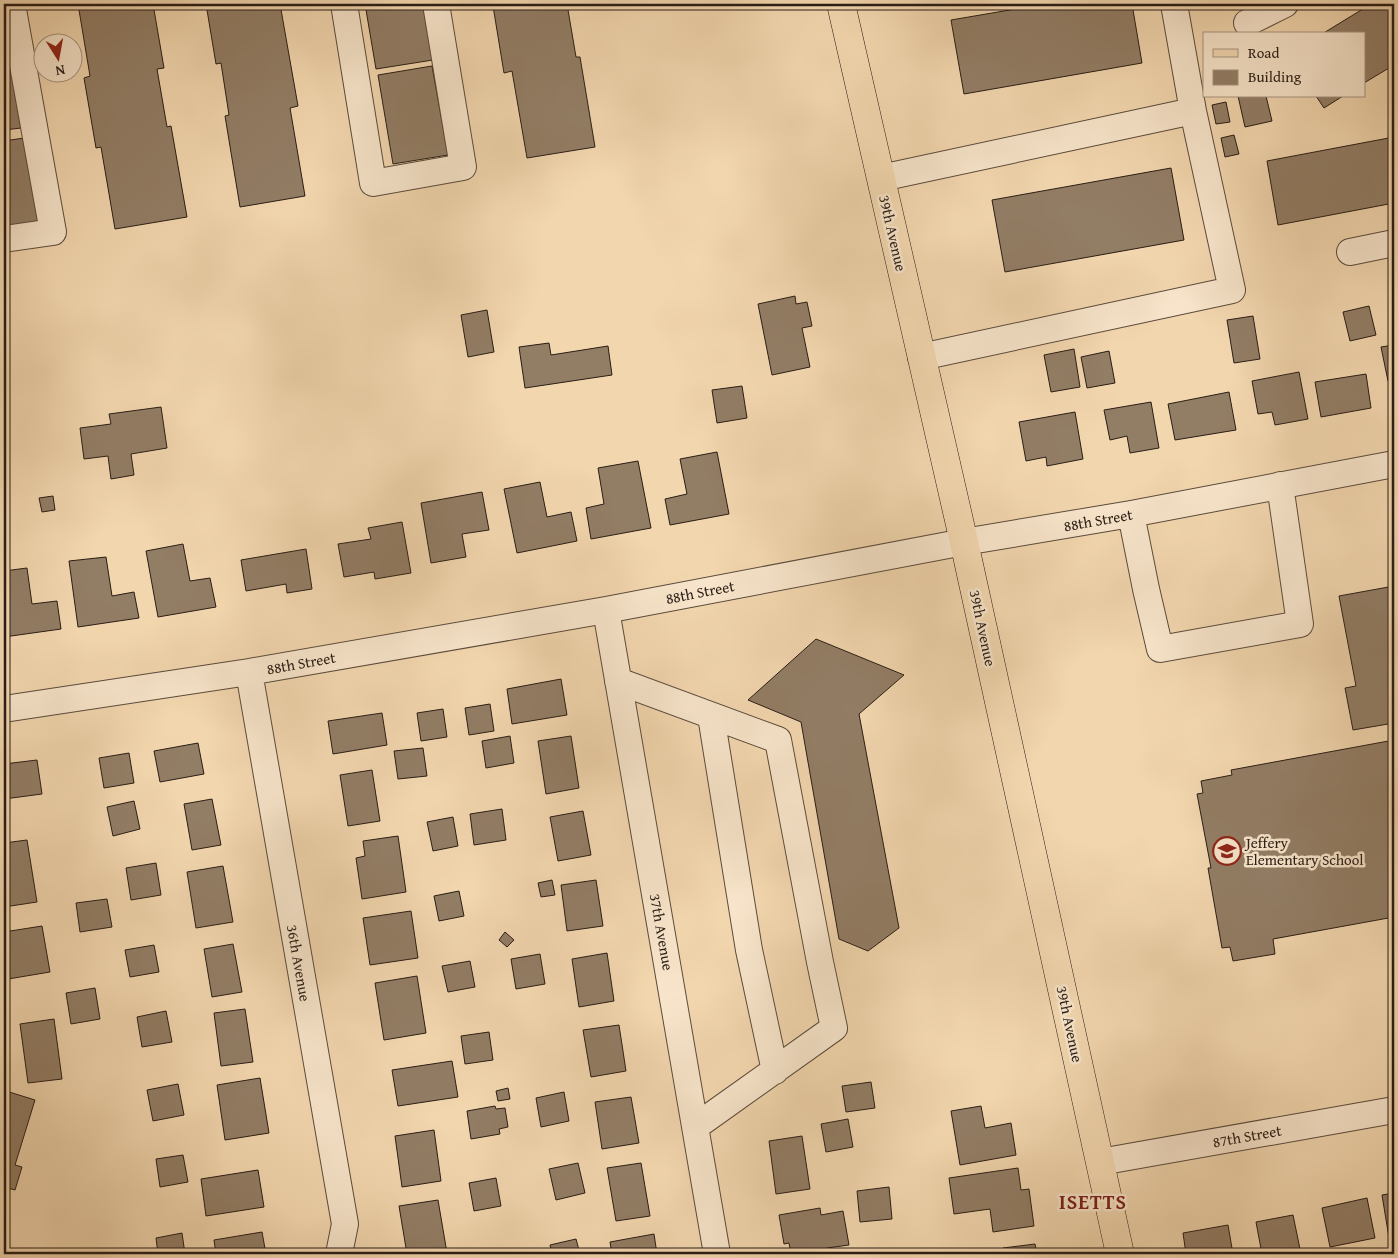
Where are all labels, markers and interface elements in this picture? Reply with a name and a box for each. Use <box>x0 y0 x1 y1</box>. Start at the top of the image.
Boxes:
north arrow <box>32 32 82 82</box>
legend <box>1203 32 1366 98</box>
text: Road <box>1248 42 1279 63</box>
text: N <box>53 60 67 82</box>
text: Building <box>1248 66 1302 87</box>
street label: 39th Avenue <box>874 193 912 273</box>
street label: 88th Street <box>1062 504 1135 536</box>
street label: 88th Street <box>664 575 737 609</box>
street label: 39th Avenue <box>965 588 1001 668</box>
street label: 88th Street <box>265 647 338 679</box>
place label: Jeffery Elementary School <box>1244 832 1364 870</box>
school or university icon: Jeffery Elementary School <box>1212 836 1242 866</box>
street label: 37th Avenue <box>645 892 679 972</box>
street label: 36th Avenue <box>282 923 316 1003</box>
street label: 39th Avenue <box>1052 984 1088 1064</box>
street label: 87th Street <box>1211 1120 1284 1152</box>
district label: ISETTS <box>1059 1187 1127 1216</box>

